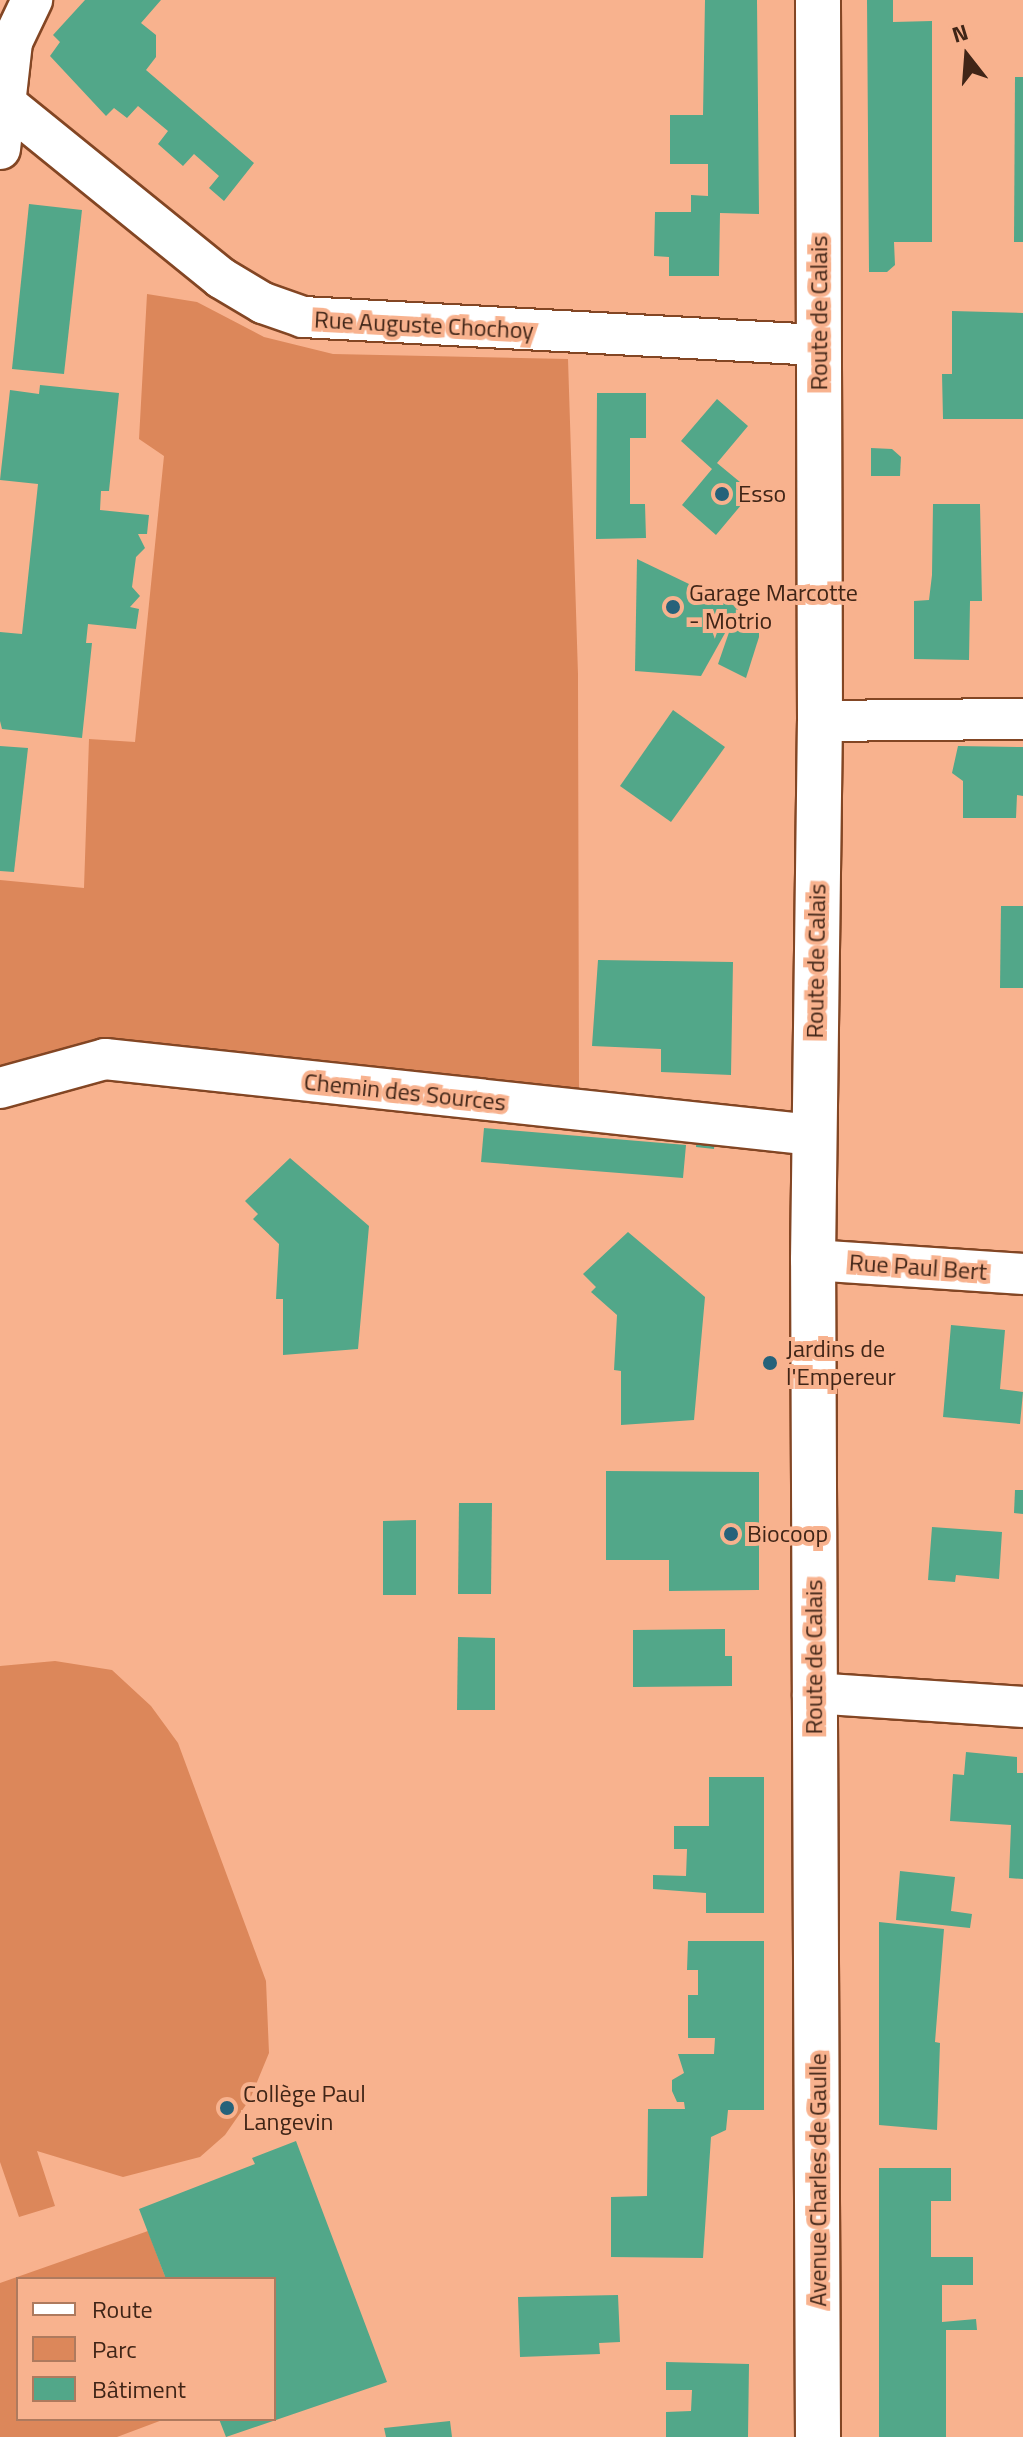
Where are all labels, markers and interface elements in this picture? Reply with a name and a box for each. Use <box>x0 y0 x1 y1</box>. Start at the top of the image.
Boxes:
text: N <box>948 15 972 52</box>
north arrow <box>927 16 1007 96</box>
street label: Route de Calais <box>805 236 833 390</box>
street label: Rue Auguste Chochoy <box>313 305 535 345</box>
place label: Esso <box>738 480 786 508</box>
marker: Esso <box>713 485 731 503</box>
place label: Garage Marcotte - Motrio <box>689 579 858 635</box>
marker: Garage Marcotte - Motrio <box>664 598 682 616</box>
street label: Route de Calais <box>800 883 832 1039</box>
street label: Chemin des Sources <box>303 1067 507 1117</box>
street label: Rue Paul Bert <box>848 1248 988 1286</box>
place label: Jardins de l'Empereur <box>786 1335 896 1391</box>
marker: Jardins de l'Empereur <box>761 1354 779 1372</box>
place label: Biocoop <box>747 1520 828 1548</box>
marker: Biocoop <box>722 1525 740 1543</box>
street label: Route de Calais <box>800 1580 828 1734</box>
street label: Avenue Charles de Gaulle <box>804 2053 832 2307</box>
place label: Collège Paul Langevin <box>243 2080 366 2136</box>
marker: Collège Paul Langevin <box>218 2099 236 2117</box>
legend <box>16 2277 276 2421</box>
text: Route <box>92 2291 153 2327</box>
text: Parc <box>92 2331 137 2367</box>
text: Bâtiment <box>92 2371 186 2407</box>

